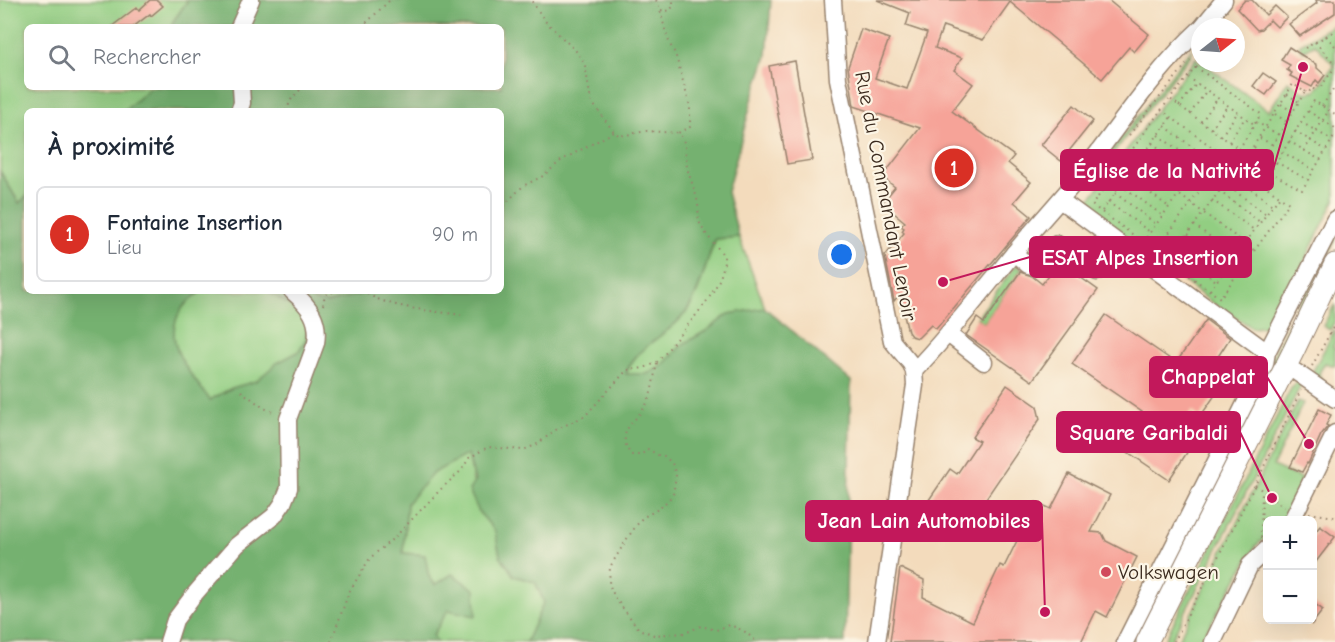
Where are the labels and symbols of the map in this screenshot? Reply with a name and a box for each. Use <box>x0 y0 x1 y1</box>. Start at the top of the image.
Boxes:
north arrow <box>1191 18 1245 72</box>
street label: Rue du Commandant Lenoir <box>850 69 922 324</box>
pin: 1 <box>934 146 974 190</box>
callout: Église de la Nativité <box>1061 150 1273 190</box>
text: Église de la Nativité <box>1073 158 1261 184</box>
callout: ESAT Alpes Insertion <box>1030 237 1251 277</box>
your location <box>827 240 856 269</box>
text: ESAT Alpes Insertion <box>1041 245 1239 271</box>
callout: Chappelat <box>1150 357 1267 397</box>
text: Chappelat <box>1161 364 1255 390</box>
callout: Square Garibaldi <box>1057 412 1240 452</box>
text: Square Garibaldi <box>1070 420 1228 446</box>
callout: Jean Lain Automobiles <box>806 501 1042 541</box>
text: Jean Lain Automobiles <box>818 508 1030 534</box>
place label: Volkswagen <box>1118 560 1219 584</box>
marker: Volkswagen <box>1099 565 1113 579</box>

